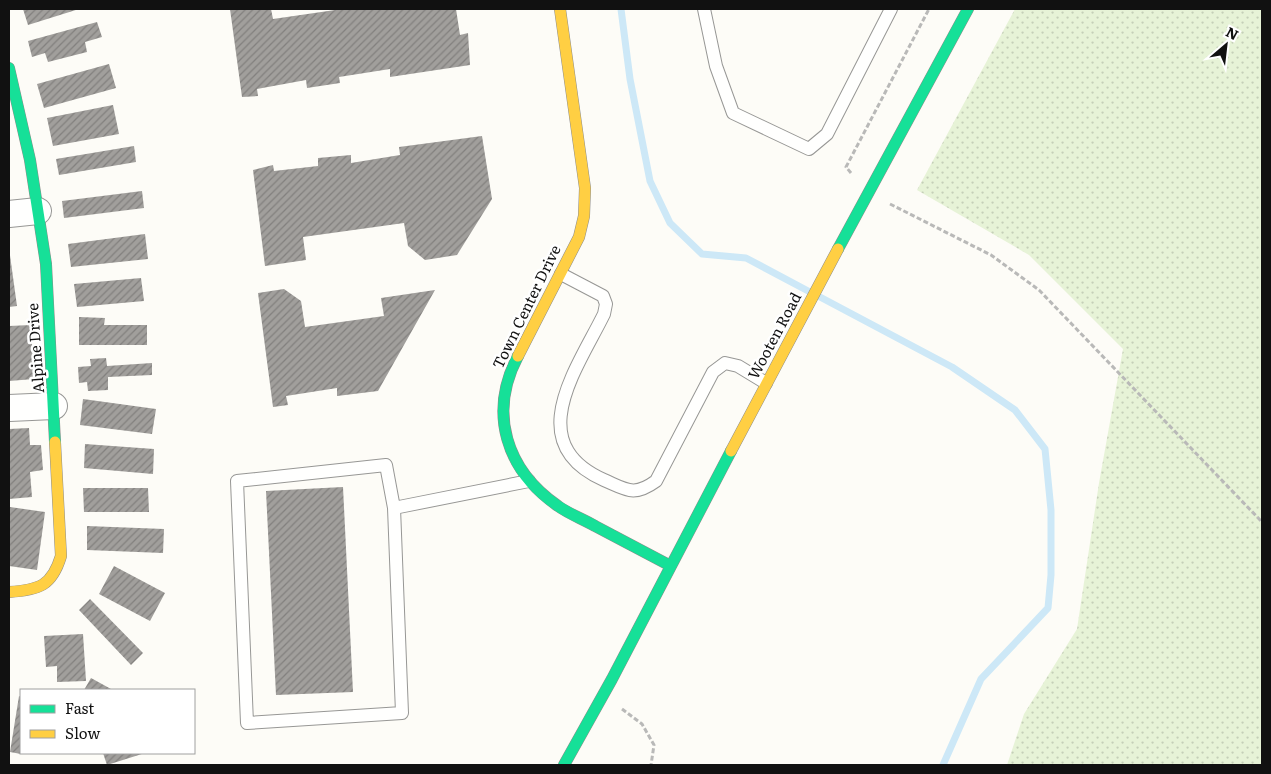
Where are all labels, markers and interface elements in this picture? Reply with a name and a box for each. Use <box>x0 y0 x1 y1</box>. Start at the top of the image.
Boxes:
north arrow <box>1201 20 1251 70</box>
text: N <box>1223 21 1243 44</box>
street label: Town Center Drive <box>486 240 566 372</box>
street label: Wooten Road <box>741 288 806 383</box>
street label: Alpine Drive <box>20 302 49 394</box>
legend <box>20 689 195 754</box>
text: Fast <box>65 696 94 719</box>
text: Slow <box>65 721 100 744</box>

